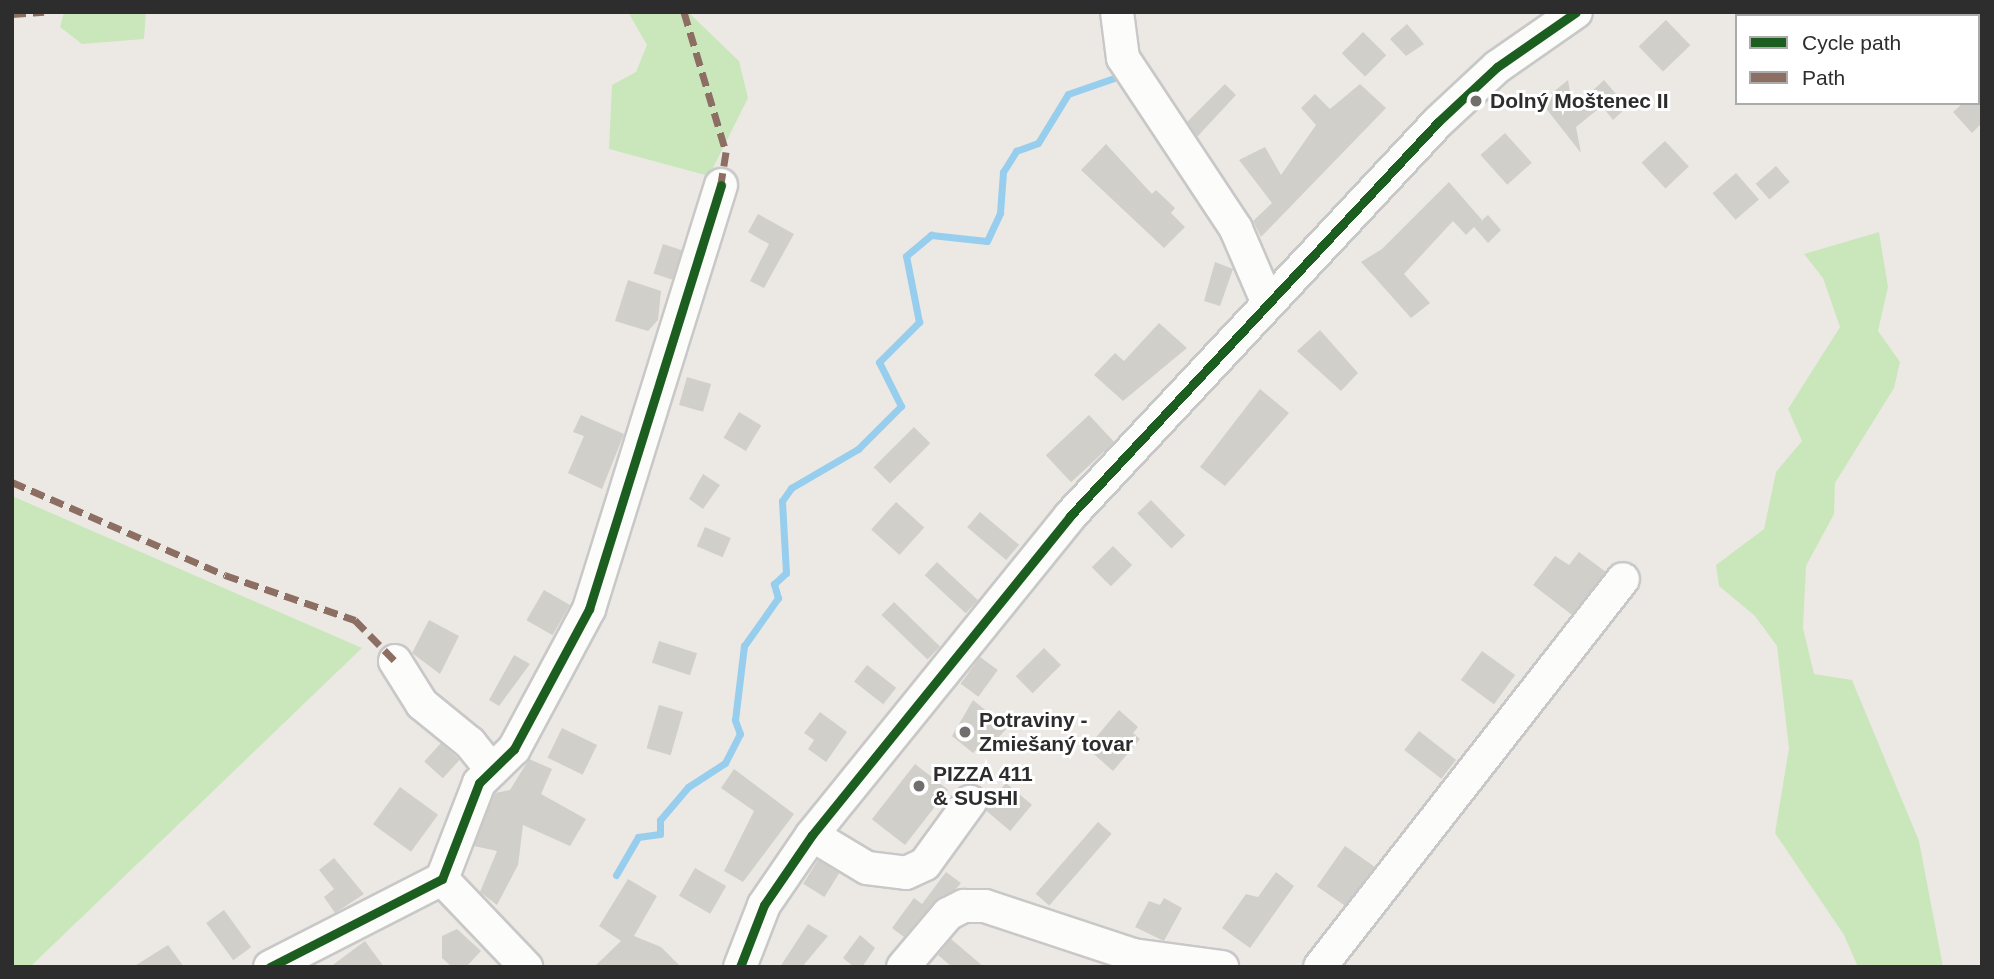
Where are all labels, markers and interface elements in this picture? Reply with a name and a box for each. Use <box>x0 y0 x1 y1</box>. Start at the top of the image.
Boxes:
legend <box>1735 14 1980 105</box>
text: Cycle path <box>1802 31 1901 54</box>
text: Path <box>1802 66 1845 89</box>
place label: Dolný Moštenec II <box>1490 88 1669 114</box>
marker: Dolný Moštenec II <box>1468 93 1484 109</box>
place label: Potraviny - Zmiešaný tovar <box>979 707 1133 757</box>
marker: Potraviny - Zmiešaný tovar <box>957 724 973 740</box>
place label: PIZZA 411 & SUSHI <box>933 761 1033 811</box>
marker: PIZZA 411 & SUSHI <box>911 778 927 794</box>

